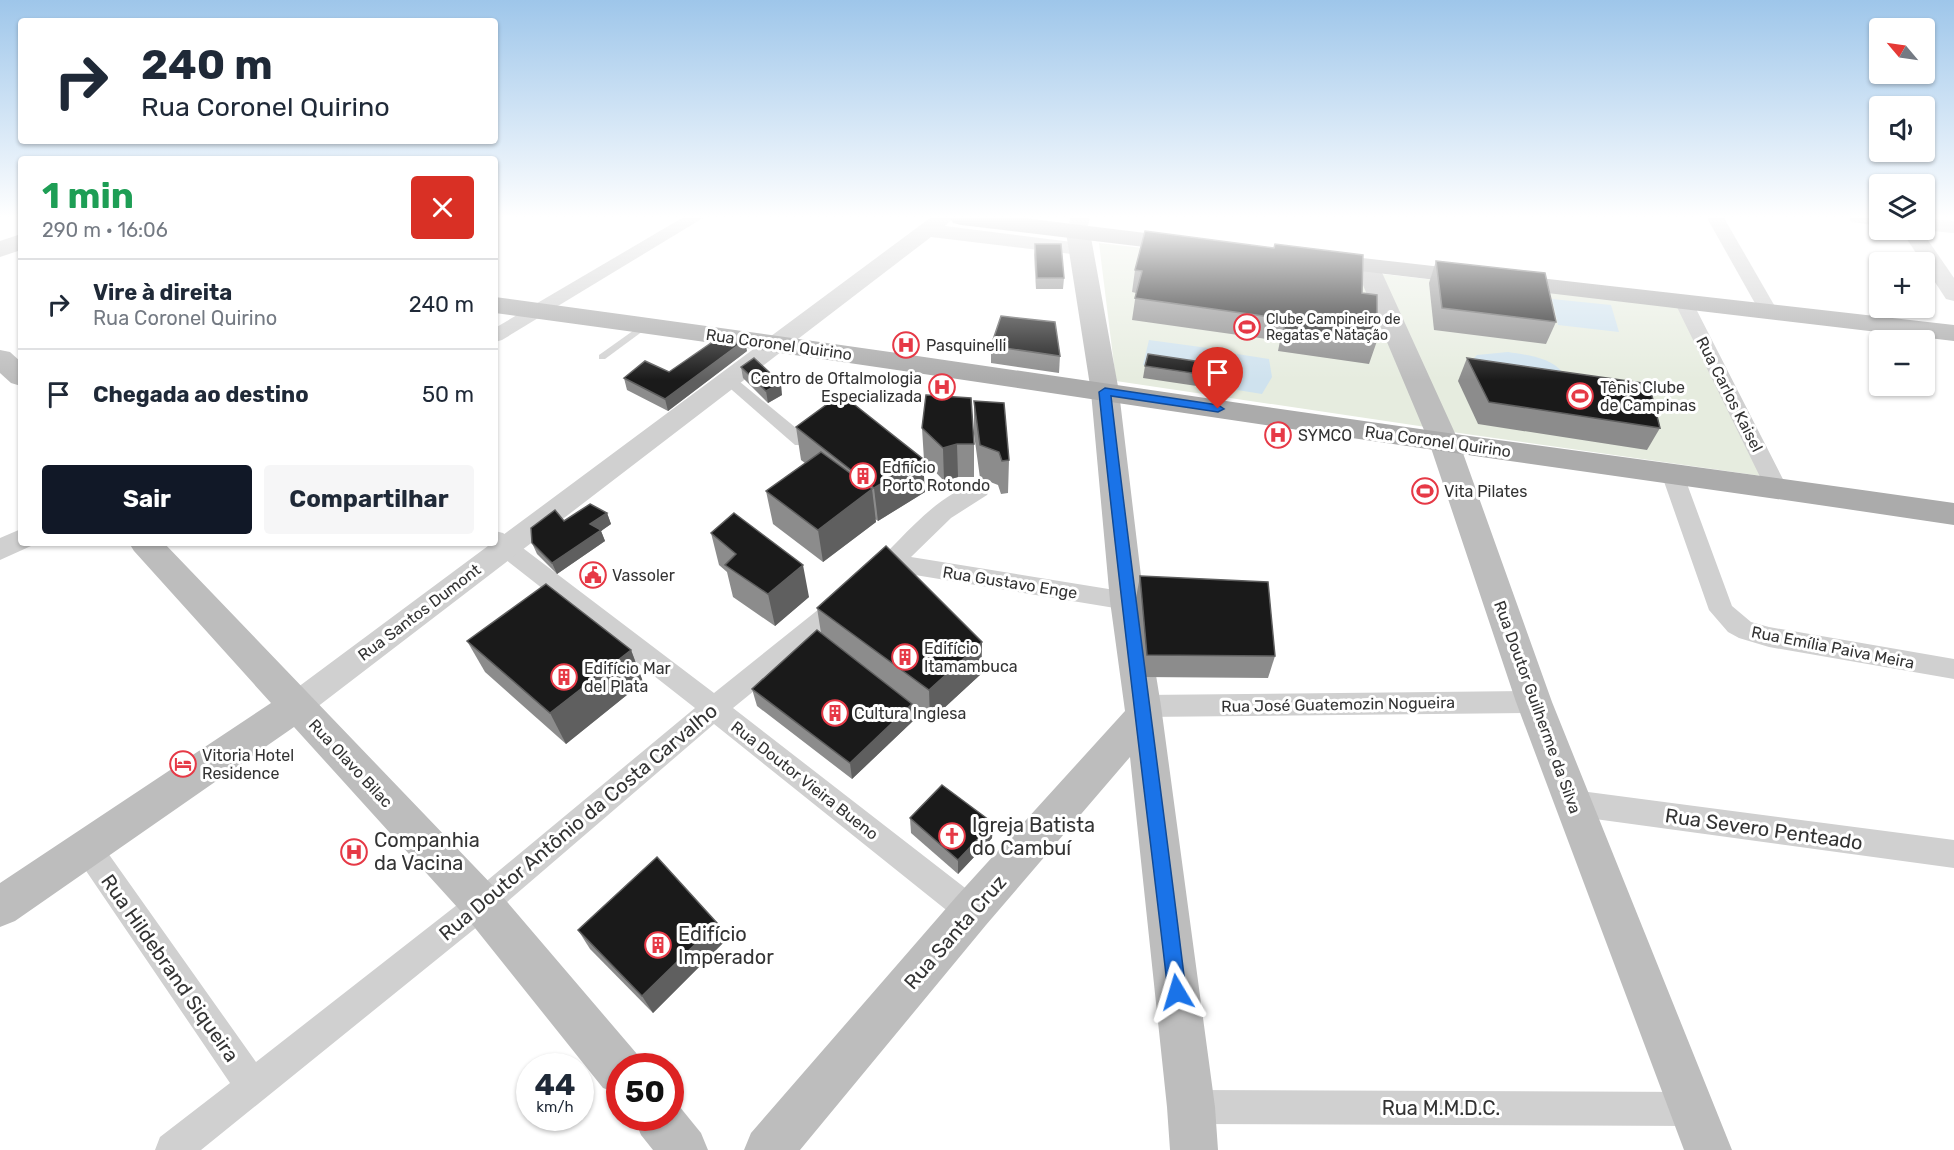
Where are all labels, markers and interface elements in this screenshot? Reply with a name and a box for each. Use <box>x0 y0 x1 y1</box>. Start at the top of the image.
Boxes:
north arrow <box>1869 18 1935 84</box>
map controls <box>1869 18 1935 396</box>
text: 240 m <box>141 40 273 90</box>
icon: right <box>42 42 120 120</box>
text: Rua Coronel Quirino <box>141 91 390 123</box>
button: sound <box>1869 96 1935 162</box>
text: 1 min <box>42 174 134 217</box>
button: layers <box>1869 174 1935 240</box>
button: close <box>411 176 474 239</box>
text: 290 m · 16:06 <box>42 218 168 242</box>
button: + <box>1869 252 1935 318</box>
text: Vire à direita <box>93 279 232 306</box>
icon: right <box>42 288 75 321</box>
text: 240 m <box>409 291 474 318</box>
text: Rua Coronel Quirino <box>93 306 277 330</box>
place label: Clube Campineiro de Regatas e Natação <box>1266 311 1401 344</box>
sports icon: Clube Campineiro de Regatas e Natação <box>1232 312 1262 342</box>
street label: Rua Coronel Quirino <box>705 325 853 364</box>
hospital icon: Pasquinelli <box>891 330 921 360</box>
button: − <box>1869 330 1935 396</box>
street label: Rua Carlos Kaisel <box>1692 333 1767 455</box>
place label: Pasquinelli <box>926 336 1006 355</box>
pin <box>1192 347 1243 409</box>
icon: arrive <box>1201 356 1234 389</box>
place label: Centro de Oftalmologia Especializada <box>750 369 922 406</box>
hospital icon: Centro de Oftalmologia Especializada <box>927 372 957 402</box>
icon: arrive <box>42 378 75 411</box>
place label: Tênis Clube de Campinas <box>1600 378 1696 415</box>
text: Chegada ao destino <box>93 381 309 408</box>
text: 50 m <box>422 381 474 408</box>
sports icon: Tênis Clube de Campinas <box>1565 381 1595 411</box>
hospital icon: SYMCO <box>1263 420 1293 450</box>
street label: Rua Coronel Quirino <box>1364 422 1512 461</box>
place label: SYMCO <box>1298 426 1352 445</box>
place label: Edfiício Porto Rotondo <box>882 458 990 495</box>
building icon: Edfiício Porto Rotondo <box>848 461 878 491</box>
button: Sair <box>42 465 252 534</box>
button: Compartilhar <box>264 465 474 534</box>
sports icon: Vita Pilates <box>1410 476 1440 506</box>
place label: Vita Pilates <box>1444 482 1527 501</box>
street label: Rua Santos Dumont <box>354 560 484 665</box>
public building icon: Vassoler <box>578 560 608 590</box>
street label: Rua Gustavo Enge <box>941 562 1079 603</box>
place label: Vassoler <box>612 566 675 585</box>
street label: Rua Doutor Guilherme da Silva <box>1490 598 1585 816</box>
street label: Rua Emília Paiva Meira <box>1750 622 1916 673</box>
place label: Edifício Itamambuca <box>924 639 1018 676</box>
building icon: Edifício Itamambuca <box>890 642 920 672</box>
place label: Edifício Mar del Plata <box>584 659 671 696</box>
building icon: Edifício Mar del Plata <box>549 662 579 692</box>
street label: Rua José Guatemozin Nogueira <box>1221 693 1455 716</box>
street label: Rua Doutor Antônio da Costa Carvalho <box>434 698 722 946</box>
building icon: Cultura Inglesa <box>820 698 850 728</box>
place label: Cultura Inglesa <box>854 704 966 723</box>
street label: Rua Olavo Bilac <box>305 715 397 812</box>
street label: Rua Doutor Vieira Bueno <box>727 717 882 844</box>
place label: Vitoria Hotel Residence <box>202 746 294 783</box>
hotel icon: Vitoria Hotel Residence <box>168 749 198 779</box>
street label: Rua Severo Penteado <box>1664 803 1864 855</box>
place label: Igreja Batista do Cambuí <box>972 813 1095 860</box>
church icon: Igreja Batista do Cambuí <box>937 821 967 851</box>
place label: Companhia da Vacina <box>374 828 480 875</box>
hospital icon: Companhia da Vacina <box>339 837 369 867</box>
street label: Rua Hildebrand Siqueira <box>96 870 244 1066</box>
street label: Rua Santa Cruz <box>899 870 1011 994</box>
place label: Edifício Imperador <box>678 922 774 969</box>
building icon: Edifício Imperador <box>643 930 673 960</box>
position arrow <box>1145 960 1209 1024</box>
speed limit sign: 50 <box>606 1053 684 1131</box>
text: 44 <box>535 1067 575 1103</box>
street label: Rua M.M.D.C. <box>1382 1096 1500 1120</box>
text: km/h <box>536 1098 574 1116</box>

